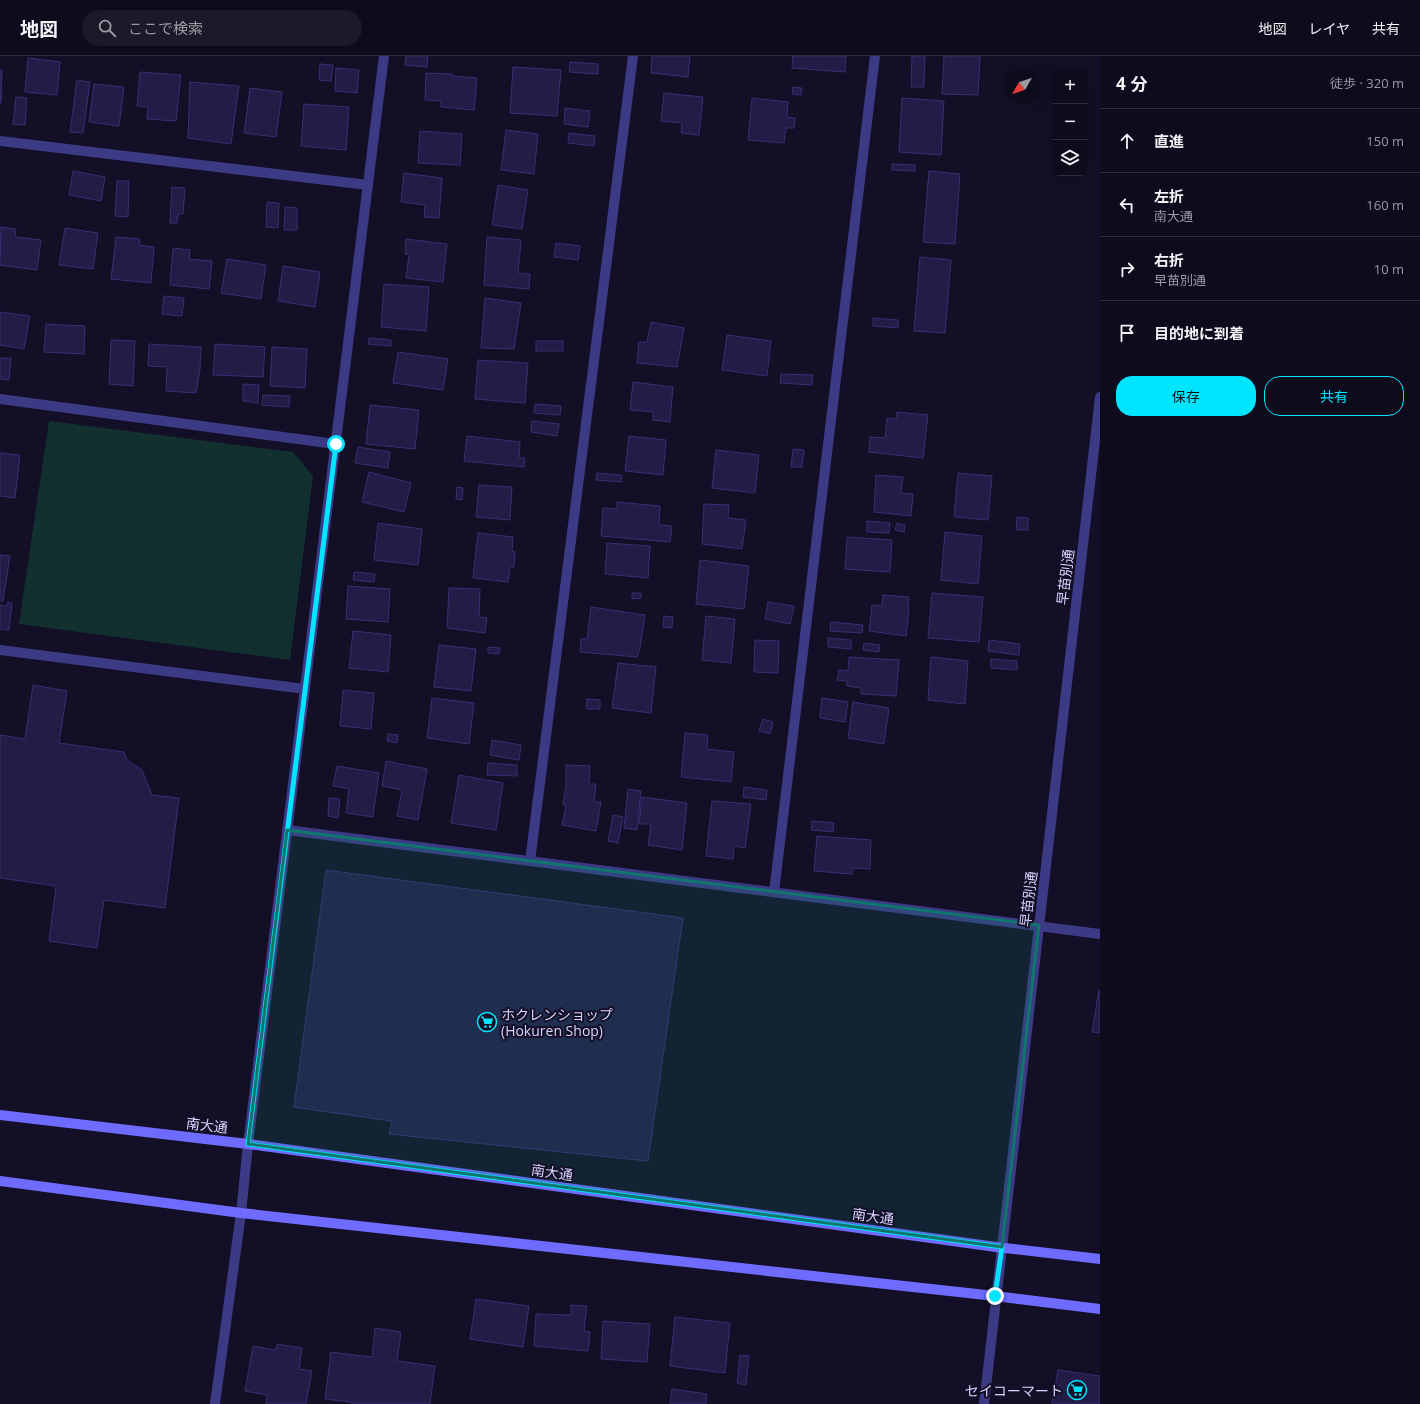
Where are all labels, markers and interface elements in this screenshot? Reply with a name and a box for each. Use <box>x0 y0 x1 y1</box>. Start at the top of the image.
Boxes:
search box <box>82 10 362 46</box>
text: 地図 <box>20 16 58 42</box>
icon: search <box>96 17 118 39</box>
text: ここで検索 <box>128 18 203 38</box>
text: 地図 <box>1258 19 1286 38</box>
text: レイヤ <box>1308 19 1350 38</box>
text: 共有 <box>1372 19 1400 38</box>
north arrow <box>1004 68 1040 104</box>
map controls <box>1052 68 1088 176</box>
button: + <box>1052 68 1088 104</box>
text: 4 分 <box>1116 72 1147 95</box>
text: 徒歩 · 320 m <box>1330 74 1404 92</box>
button: − <box>1052 104 1088 140</box>
icon: ahead <box>1116 130 1138 152</box>
text: 直進 <box>1154 131 1184 151</box>
text: 150 m <box>1366 132 1404 150</box>
button: layers <box>1052 140 1088 176</box>
text: 左折 <box>1154 186 1184 206</box>
icon: left <box>1116 194 1138 216</box>
text: 160 m <box>1366 196 1404 214</box>
text: 南大通 <box>1154 207 1193 225</box>
text: 右折 <box>1154 250 1184 270</box>
icon: right <box>1116 258 1138 280</box>
text: 10 m <box>1374 260 1404 278</box>
text: 早苗別通 <box>1154 271 1206 289</box>
icon: arrive <box>1116 322 1138 344</box>
text: 目的地に到着 <box>1154 323 1244 343</box>
button: 保存 <box>1116 376 1256 416</box>
button: 共有 <box>1264 376 1404 416</box>
route start <box>327 435 345 453</box>
street label: 早苗別通 <box>1052 548 1078 606</box>
street label: 早苗別通 <box>1015 870 1041 928</box>
place label: ホクレンショップ (Hokuren Shop) <box>501 1005 613 1040</box>
supermarket icon: ホクレンショップ (Hokuren Shop) <box>476 1011 498 1033</box>
street label: 南大通 <box>185 1113 229 1137</box>
street label: 南大通 <box>530 1160 574 1184</box>
street label: 南大通 <box>851 1204 895 1228</box>
route end <box>986 1287 1004 1305</box>
supermarket icon: セイコーマート <box>1066 1379 1088 1401</box>
place label: セイコーマート <box>965 1381 1063 1400</box>

